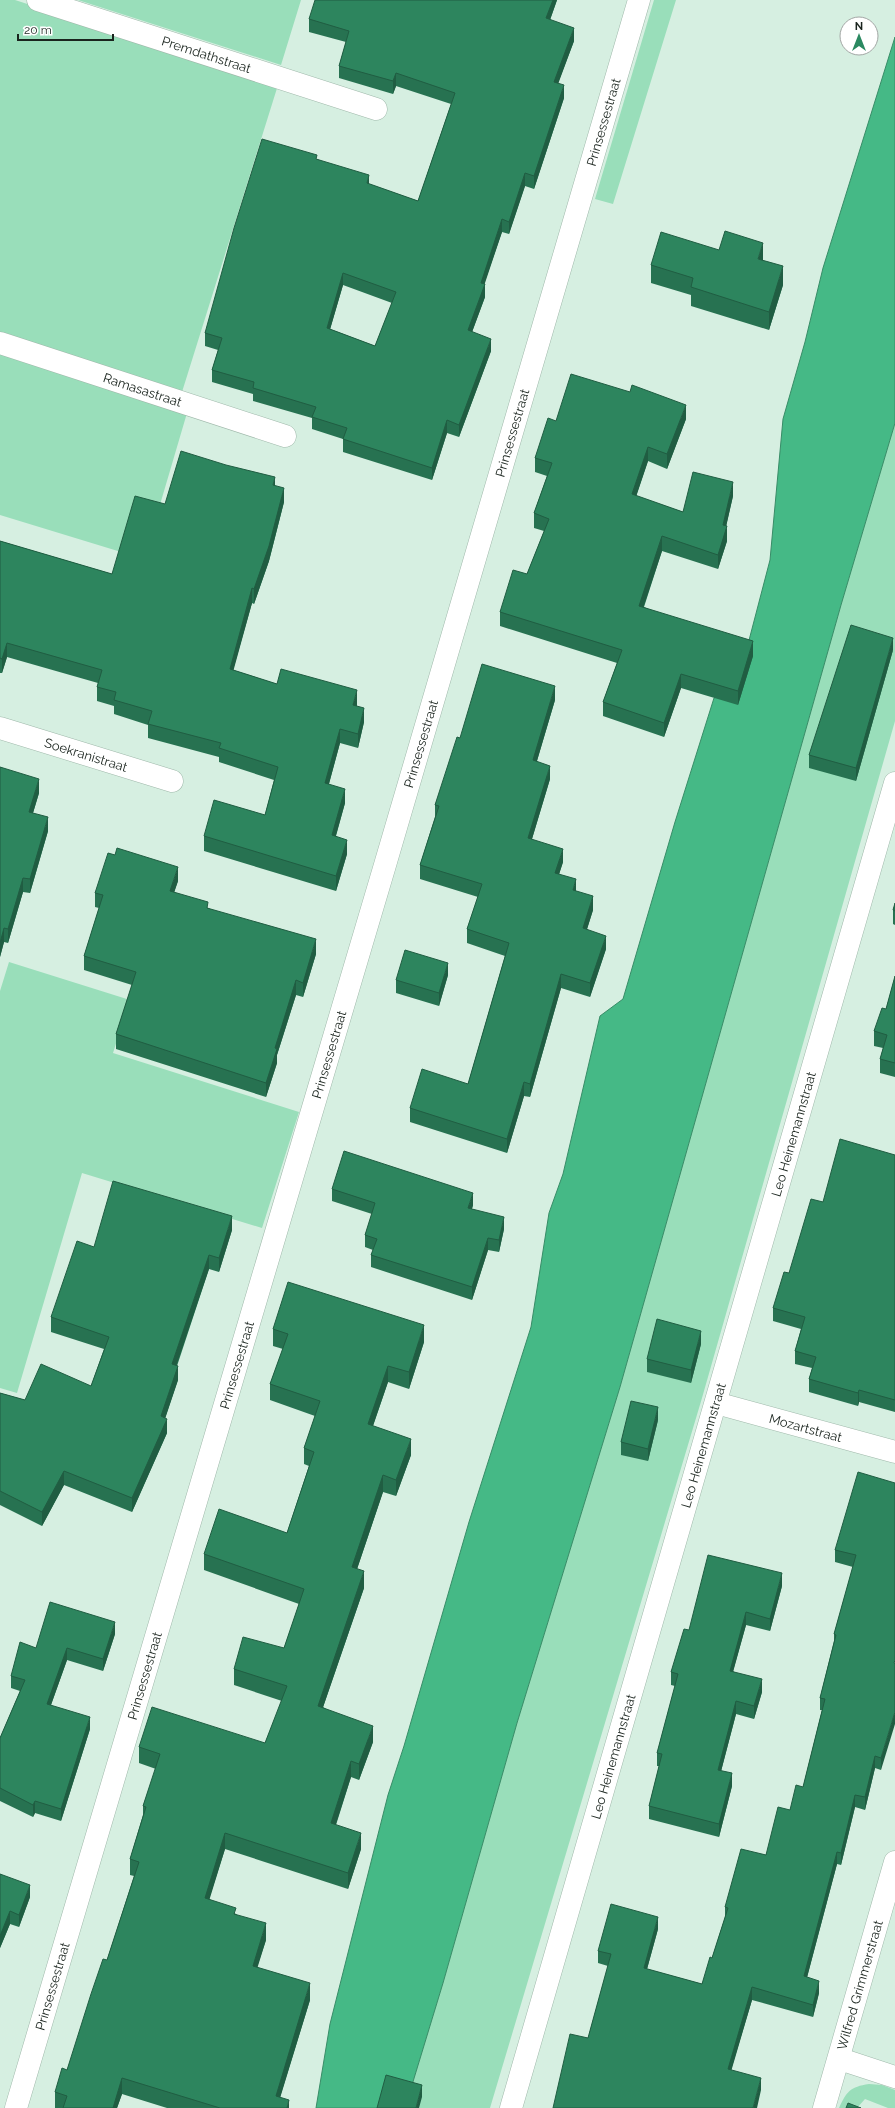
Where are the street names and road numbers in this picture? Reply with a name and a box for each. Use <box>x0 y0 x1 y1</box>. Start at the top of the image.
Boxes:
street label: Premdathstraat <box>160 33 253 76</box>
street label: Prinsessestraat <box>584 76 624 168</box>
street label: Ramasastraat <box>101 370 184 410</box>
street label: Prinsessestraat <box>492 387 533 479</box>
street label: Prinsessestraat <box>401 698 441 790</box>
street label: Soekranistraat <box>43 735 130 775</box>
street label: Prinsessestraat <box>309 1008 350 1100</box>
street label: Leo Heinemannstraat <box>769 1069 819 1198</box>
street label: Prinsessestraat <box>217 1319 257 1411</box>
street label: Leo Heinemannstraat <box>678 1381 729 1510</box>
street label: Mozartstraat <box>767 1411 844 1445</box>
street label: Prinsessestraat <box>125 1629 165 1722</box>
street label: Leo Heinemannstraat <box>588 1692 639 1821</box>
street label: Wilfred Grimmerstraat <box>834 1918 886 2052</box>
street label: Prinsessestraat <box>32 1940 73 2032</box>

